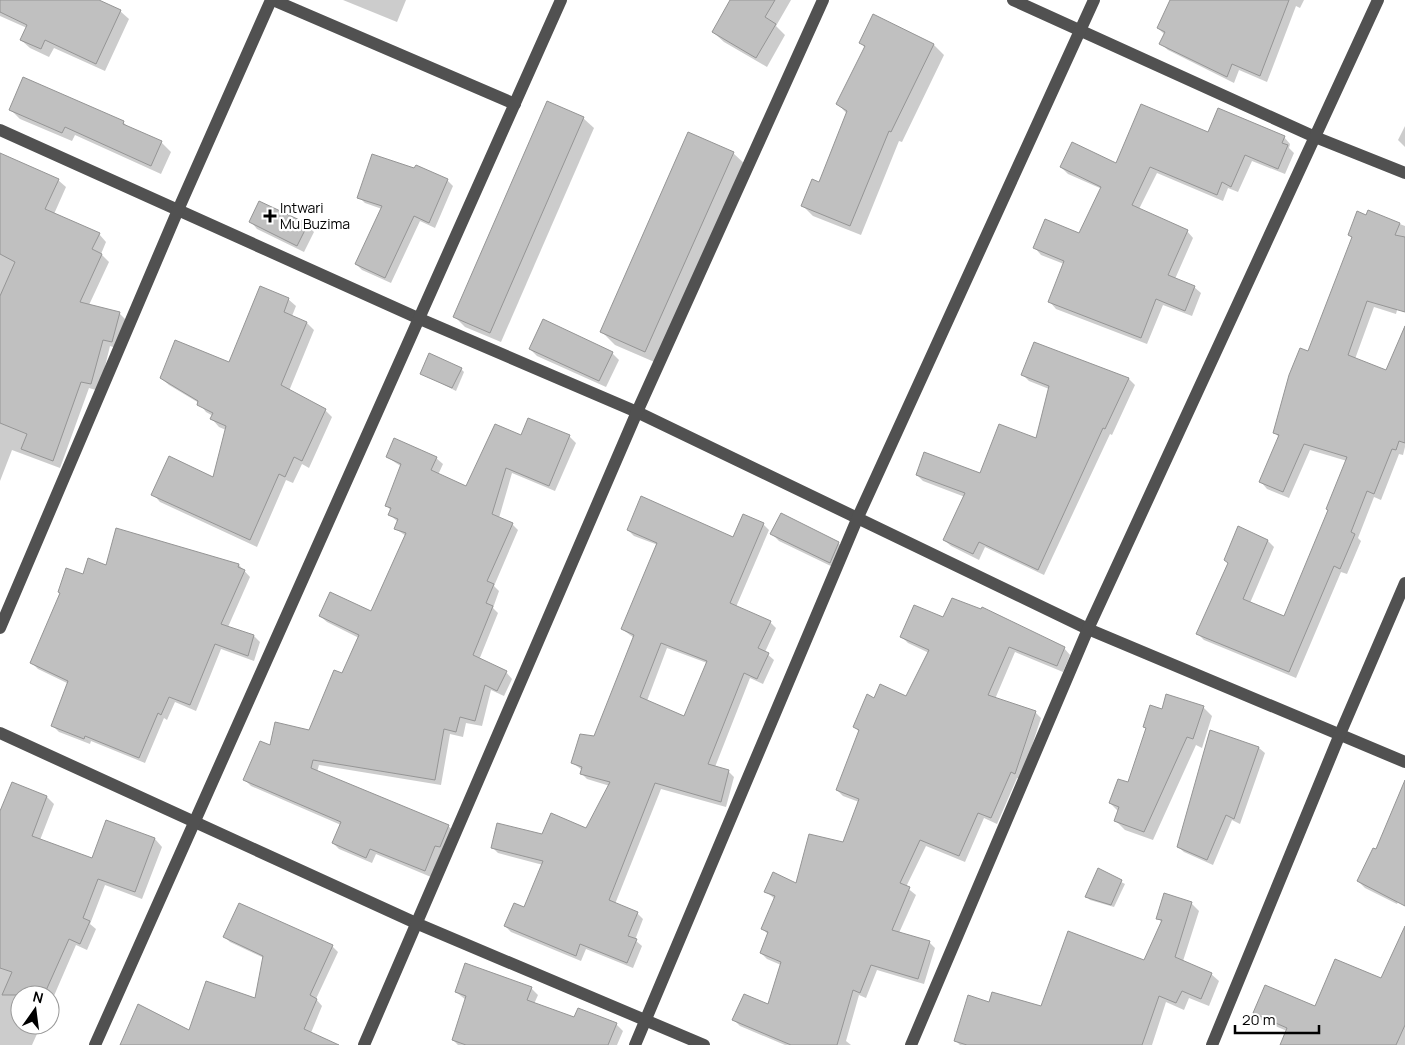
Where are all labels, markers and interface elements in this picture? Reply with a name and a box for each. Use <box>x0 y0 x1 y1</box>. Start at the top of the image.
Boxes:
place label: Intwari Mu Buzima <box>280 198 350 233</box>
marker: Intwari Mu Buzima <box>264 210 276 222</box>
north arrow <box>10 985 60 1035</box>
text: N <box>31 986 45 1007</box>
scale bar <box>1235 1002 1319 1034</box>
text: 20 m <box>1242 1009 1275 1030</box>

